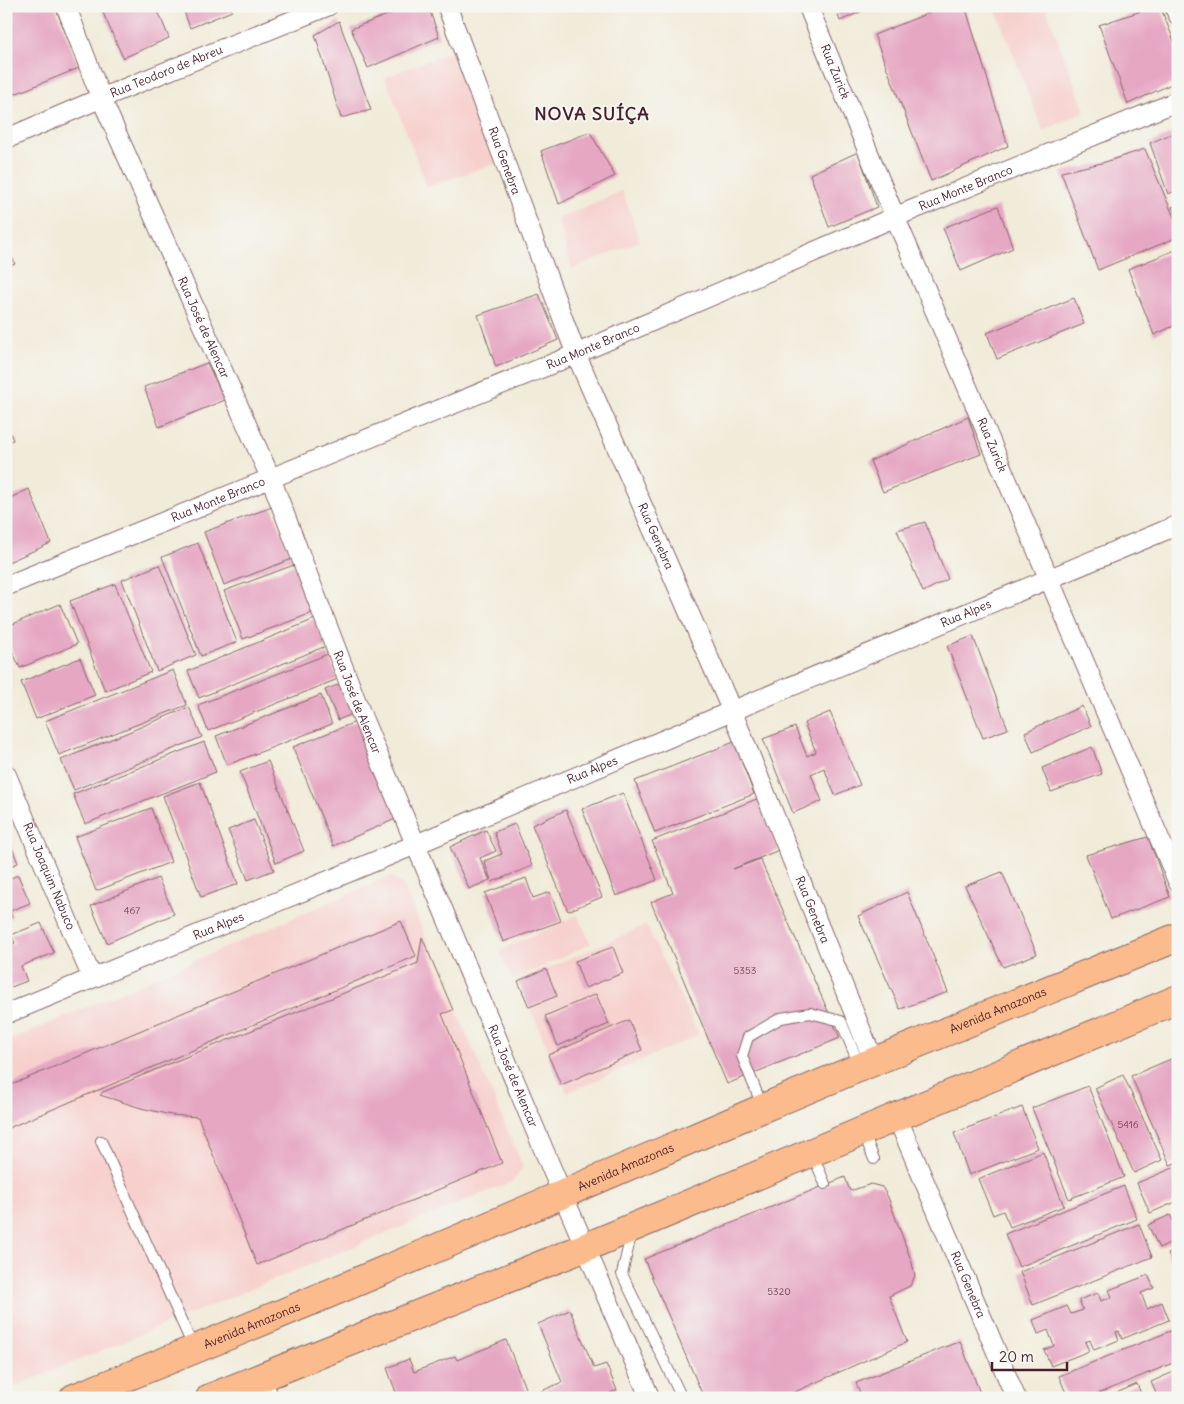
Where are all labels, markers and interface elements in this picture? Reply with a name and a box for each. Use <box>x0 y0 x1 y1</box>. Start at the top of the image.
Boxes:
street label: Rua Teodoro de Abreu <box>108 42 225 100</box>
street label: Rua Zurick <box>818 42 853 101</box>
district label: NOVA SUÍÇA <box>534 102 650 125</box>
street label: Rua Genebra <box>485 125 524 197</box>
street label: Rua Monte Branco <box>916 162 1015 213</box>
street label: Rua José de Alencar <box>175 274 233 381</box>
street label: Rua Monte Branco <box>544 319 642 372</box>
street label: Rua Zurick <box>974 415 1011 474</box>
street label: Rua Monte Branco <box>169 473 267 525</box>
street label: Rua Genebra <box>635 500 677 572</box>
street label: Rua Alpes <box>938 596 993 630</box>
street label: Rua José de Alencar <box>330 648 385 756</box>
street label: Rua Alpes <box>565 752 620 787</box>
street label: Rua Joaquim Nabuco <box>20 820 79 932</box>
street label: Rua Genebra <box>793 874 833 945</box>
house number: 467 <box>124 904 140 917</box>
street label: Rua Alpes <box>191 908 246 943</box>
house number: 5353 <box>734 964 757 977</box>
street label: Avenida Amazonas <box>947 984 1048 1036</box>
street label: Rua José de Alencar <box>485 1022 541 1130</box>
house number: 5416 <box>1117 1118 1139 1131</box>
street label: Avenida Amazonas <box>575 1139 676 1194</box>
street label: Rua Genebra <box>948 1249 989 1320</box>
house number: 5320 <box>767 1285 791 1298</box>
street label: Avenida Amazonas <box>201 1299 302 1352</box>
scale bar <box>992 1339 1066 1371</box>
text: 20 m <box>999 1347 1034 1366</box>

